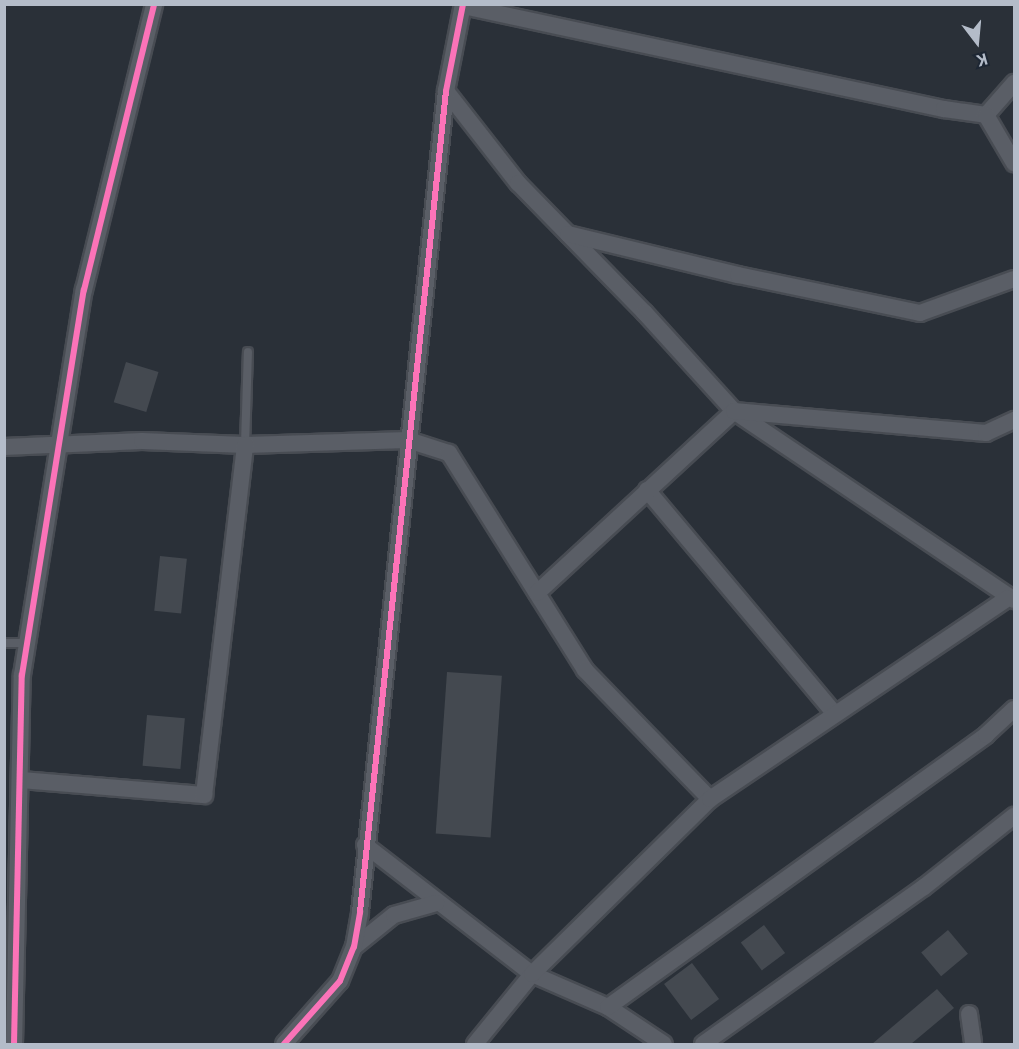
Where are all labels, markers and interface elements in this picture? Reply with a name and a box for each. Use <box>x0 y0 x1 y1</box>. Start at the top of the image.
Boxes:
north arrow <box>947 12 1007 72</box>
text: K <box>975 49 990 70</box>

